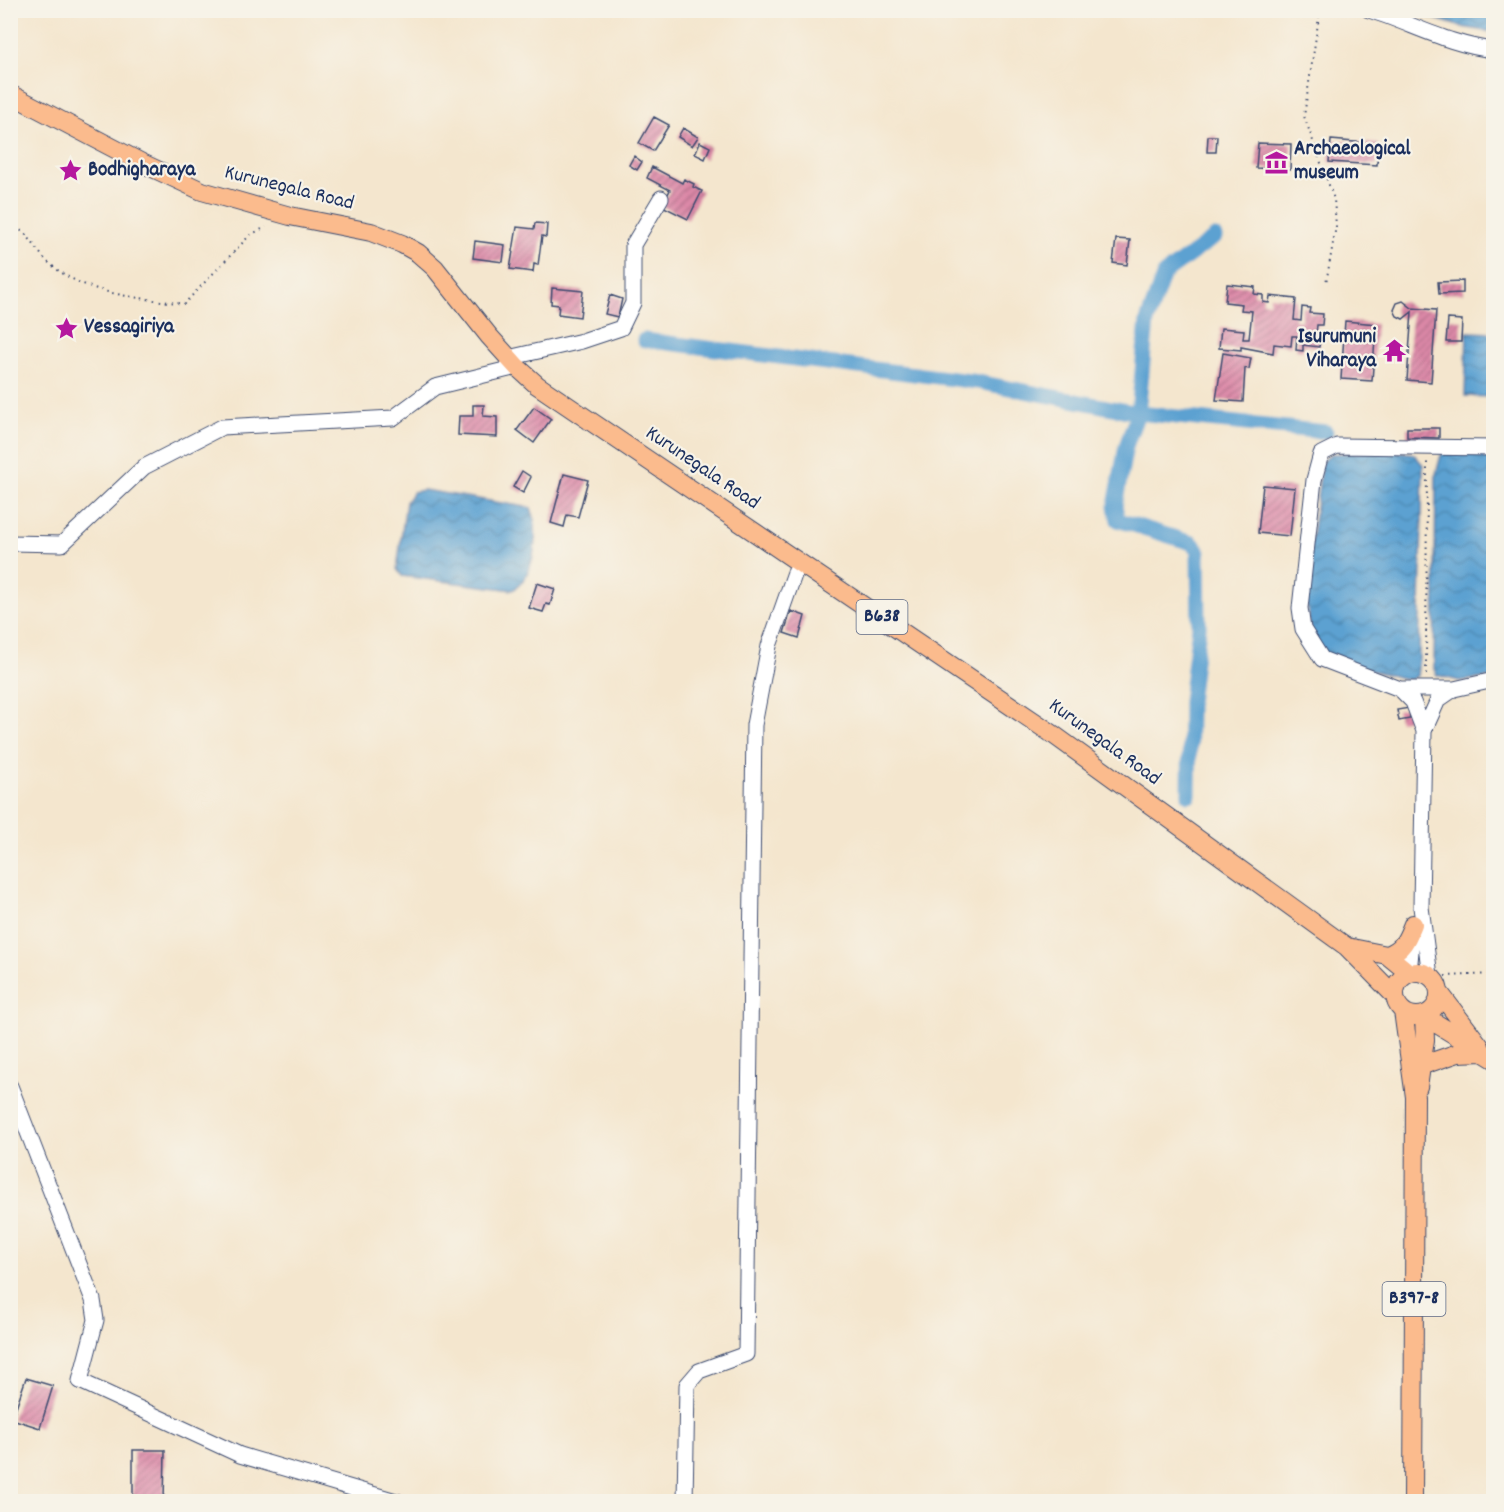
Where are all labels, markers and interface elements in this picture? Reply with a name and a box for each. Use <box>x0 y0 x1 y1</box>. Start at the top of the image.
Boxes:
place label: Archaeological museum <box>1294 135 1411 189</box>
museum icon: Archaeological museum <box>1263 149 1289 175</box>
place label: Bodhigharaya <box>88 156 196 186</box>
place icon: Bodhigharaya <box>57 158 83 184</box>
street label: Kurunegala Road <box>221 158 357 220</box>
place label: Vessagiriya <box>84 313 175 343</box>
place icon: Vessagiriya <box>53 315 79 341</box>
place label: Isurumuni Viharaya <box>1298 323 1377 377</box>
temple icon: Isurumuni Viharaya <box>1381 337 1407 363</box>
street label: Kurunegala Road <box>639 420 765 518</box>
road number: B638 <box>856 600 908 634</box>
street label: Kurunegala Road <box>1042 692 1166 794</box>
road number: B397-8 <box>1382 1282 1446 1316</box>

